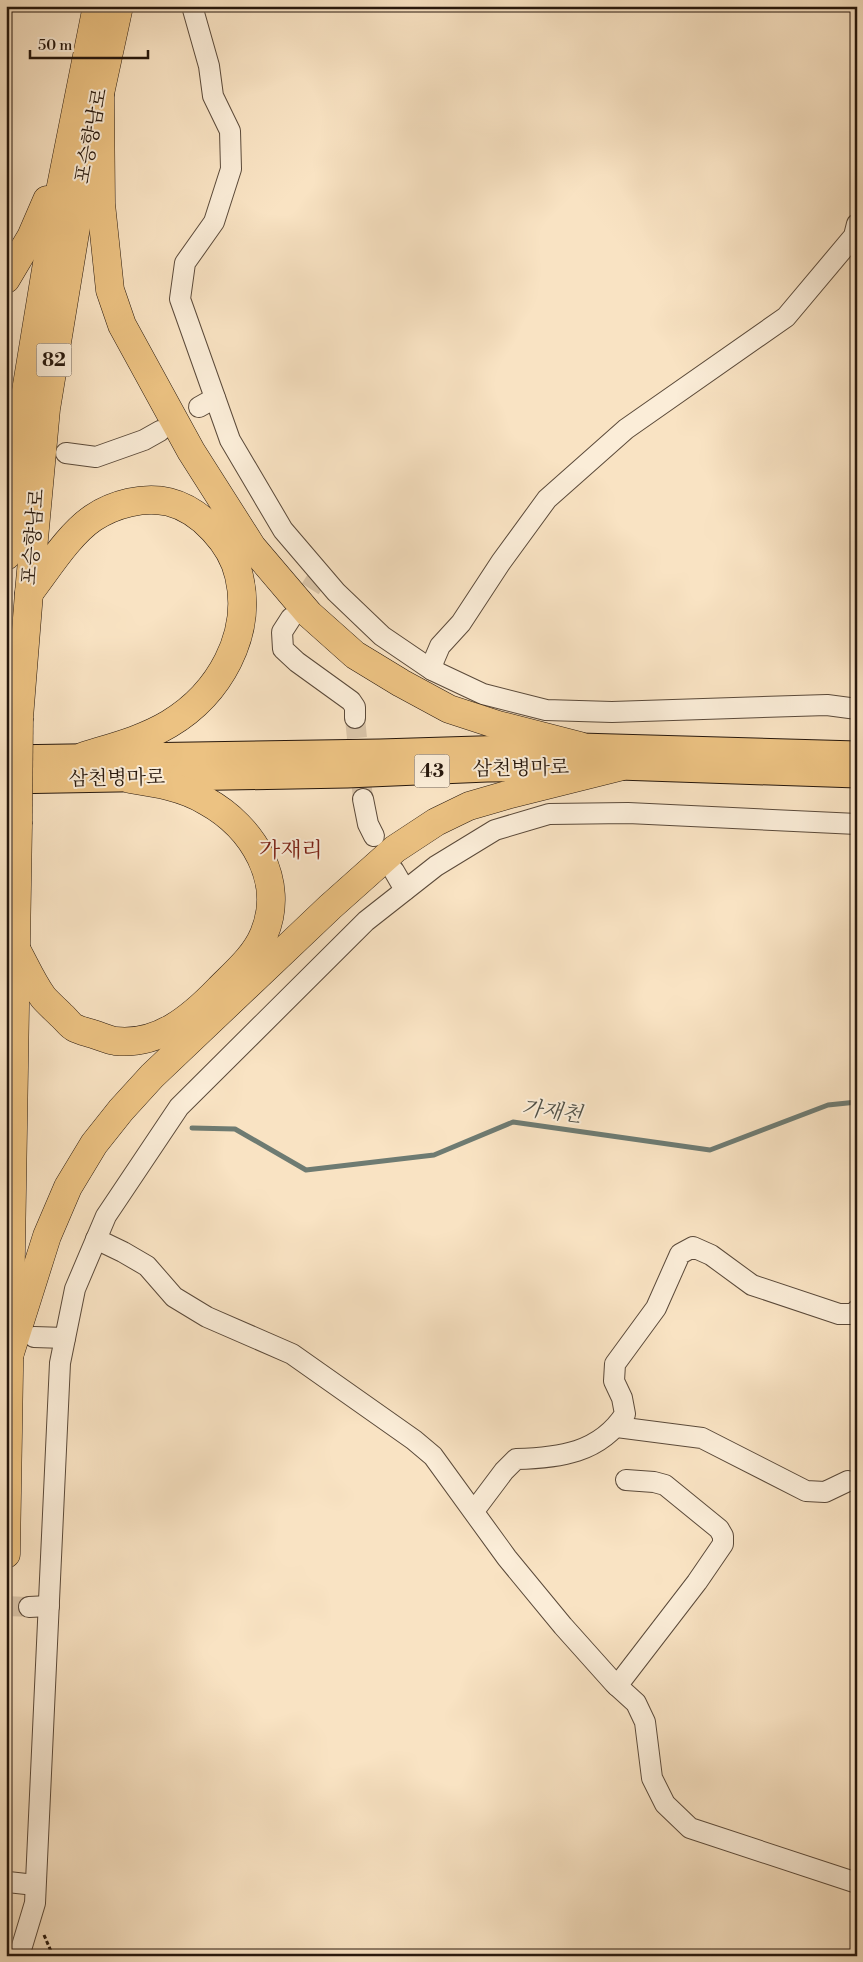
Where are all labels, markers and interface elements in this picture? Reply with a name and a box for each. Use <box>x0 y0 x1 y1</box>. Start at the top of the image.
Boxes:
scale bar <box>30 28 148 60</box>
text: 50 m <box>38 36 72 55</box>
street label: 포승향남로 <box>71 86 113 186</box>
road number: 82 <box>36 344 72 376</box>
street label: 포승향남로 <box>17 488 51 586</box>
road number: 43 <box>414 754 450 788</box>
street label: 삼천병마로 <box>472 756 570 782</box>
street label: 삼천병마로 <box>68 766 166 792</box>
district label: 가재리 <box>259 837 323 864</box>
water label: 가재천 <box>520 1095 585 1129</box>

